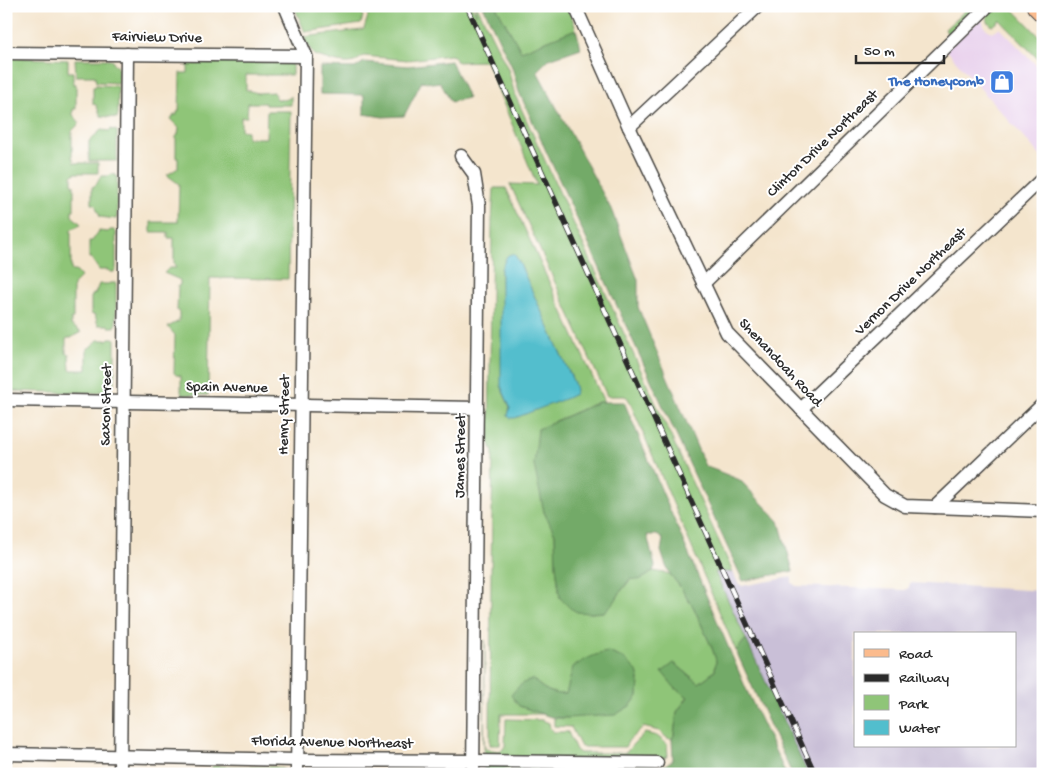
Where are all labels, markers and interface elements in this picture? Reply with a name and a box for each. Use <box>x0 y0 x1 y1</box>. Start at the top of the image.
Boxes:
street label: Fairview Drive <box>111 28 202 48</box>
scale bar <box>856 32 944 64</box>
text: 50 m <box>864 43 895 61</box>
shop icon: The Honeycomb <box>989 69 1015 95</box>
place label: The Honeycomb <box>888 73 984 91</box>
street label: Clinton Drive Northeast <box>764 85 884 202</box>
street label: Vernon Drive Northeast <box>851 223 972 341</box>
street label: Shenandoah Road <box>734 315 826 412</box>
street label: Saxon Street <box>97 362 117 446</box>
street label: Henry Street <box>275 373 295 455</box>
street label: Spain Avenue <box>186 378 268 398</box>
street label: James Street <box>451 412 471 498</box>
legend <box>854 632 1016 748</box>
text: Road <box>899 646 933 664</box>
text: Railway <box>899 670 950 688</box>
text: Park <box>898 696 929 714</box>
text: Water <box>899 720 941 738</box>
street label: Florida Avenue Northeast <box>250 733 415 753</box>

